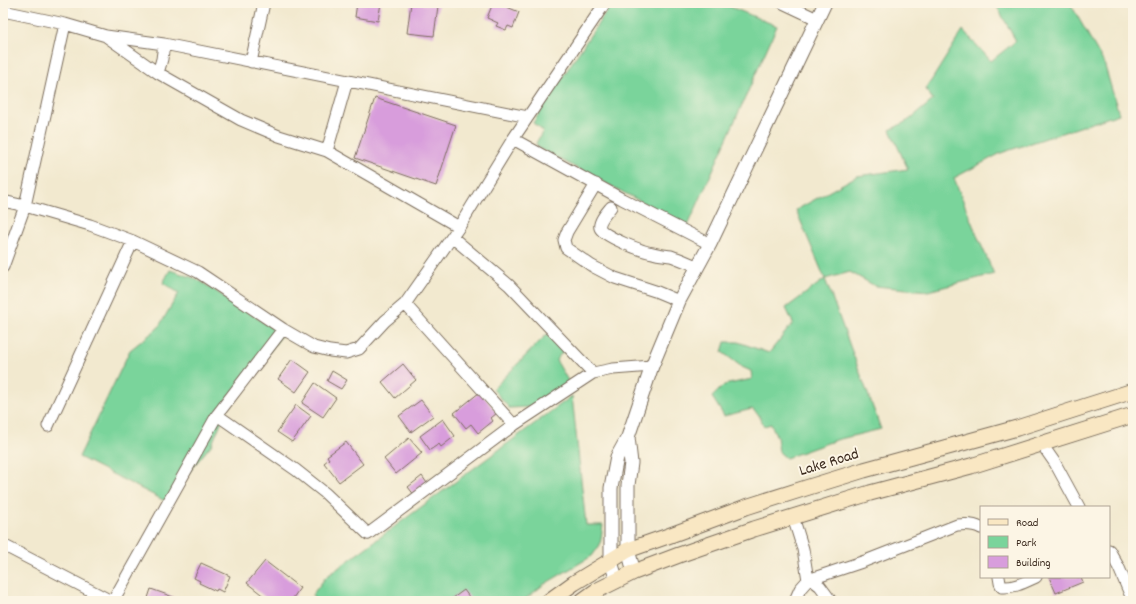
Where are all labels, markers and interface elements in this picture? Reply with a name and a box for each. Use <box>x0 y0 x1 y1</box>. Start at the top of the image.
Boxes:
street label: Lake Road <box>796 443 862 483</box>
legend <box>980 506 1110 578</box>
text: Road <box>1016 515 1038 532</box>
text: Park <box>1016 535 1037 552</box>
text: Building <box>1016 555 1051 572</box>

